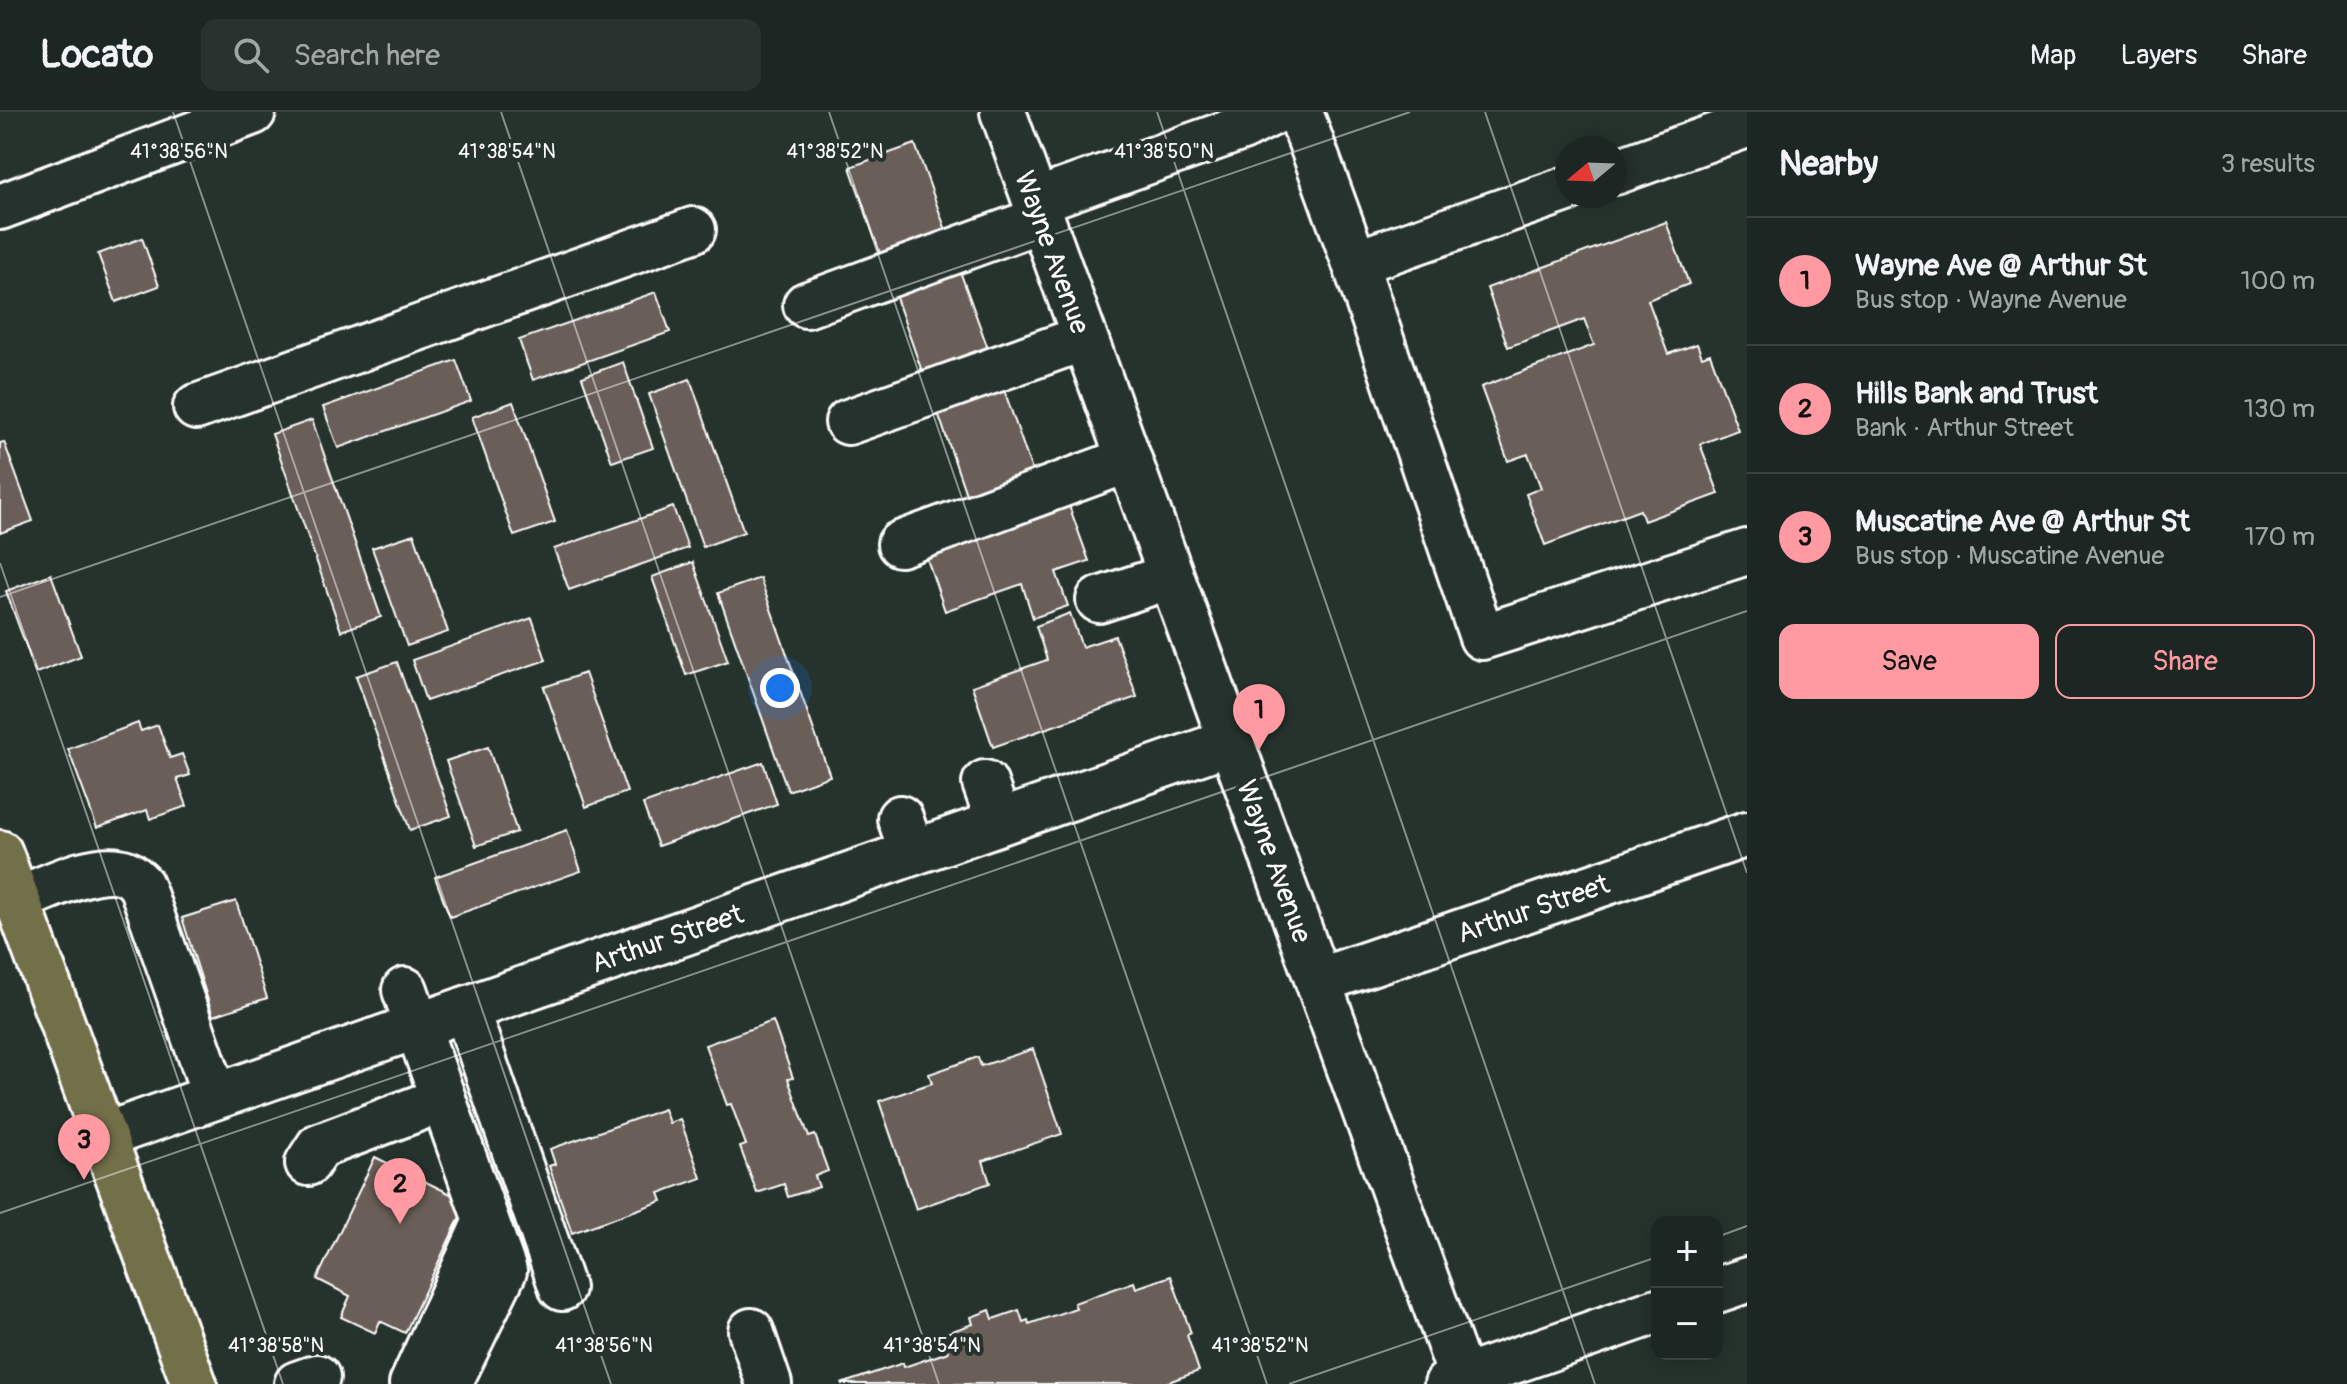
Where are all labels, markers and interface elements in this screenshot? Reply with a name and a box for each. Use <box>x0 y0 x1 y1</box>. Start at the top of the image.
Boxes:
search box <box>201 19 761 91</box>
text: Locato <box>40 31 153 79</box>
icon: search <box>229 33 273 77</box>
text: Search here <box>293 37 440 74</box>
text: Map <box>2030 38 2076 73</box>
text: Layers <box>2120 38 2197 73</box>
text: Share <box>2241 38 2307 73</box>
north arrow <box>1555 136 1627 208</box>
text: 41°38'56"N <box>130 139 228 164</box>
text: 41°38'54"N <box>458 139 556 164</box>
text: 41°38'52"N <box>786 139 884 164</box>
text: 41°38'50"N <box>1114 139 1214 164</box>
text: Nearby <box>1779 143 1878 186</box>
text: 3 results <box>2221 148 2315 180</box>
street label: Wayne Avenue <box>1006 166 1097 339</box>
text: Wayne Ave @ Arthur St <box>1855 247 2147 284</box>
text: 1 <box>1800 265 1810 297</box>
text: 100 m <box>2241 265 2315 297</box>
text: Bus stop · Wayne Avenue <box>1855 284 2127 316</box>
text: Hills Bank and Trust <box>1855 375 2098 412</box>
text: 2 <box>1798 393 1812 425</box>
text: 130 m <box>2244 393 2315 425</box>
text: Bank · Arthur Street <box>1855 412 2074 444</box>
text: Muscatine Ave @ Arthur St <box>1855 503 2190 540</box>
text: 3 <box>1798 521 1812 553</box>
text: 170 m <box>2245 521 2315 553</box>
text: Bus stop · Muscatine Avenue <box>1855 540 2164 572</box>
button: Save <box>1779 624 2039 699</box>
button: Share <box>2055 624 2315 699</box>
your location <box>760 668 800 708</box>
pin: 1 <box>1233 684 1285 750</box>
street label: Wayne Avenue <box>1228 775 1319 948</box>
street label: Arthur Street <box>1453 867 1615 952</box>
street label: Arthur Street <box>587 897 749 982</box>
pin: 3 <box>58 1114 110 1180</box>
pin: 2 <box>374 1158 426 1224</box>
map controls <box>1651 1216 1723 1360</box>
button: + <box>1651 1216 1723 1288</box>
button: − <box>1651 1288 1723 1360</box>
text: 41°38'58"N <box>228 1333 324 1358</box>
text: 41°38'56"N <box>555 1333 653 1358</box>
text: 41°38'54"N <box>883 1333 981 1358</box>
text: 41°38'52"N <box>1211 1333 1309 1358</box>

